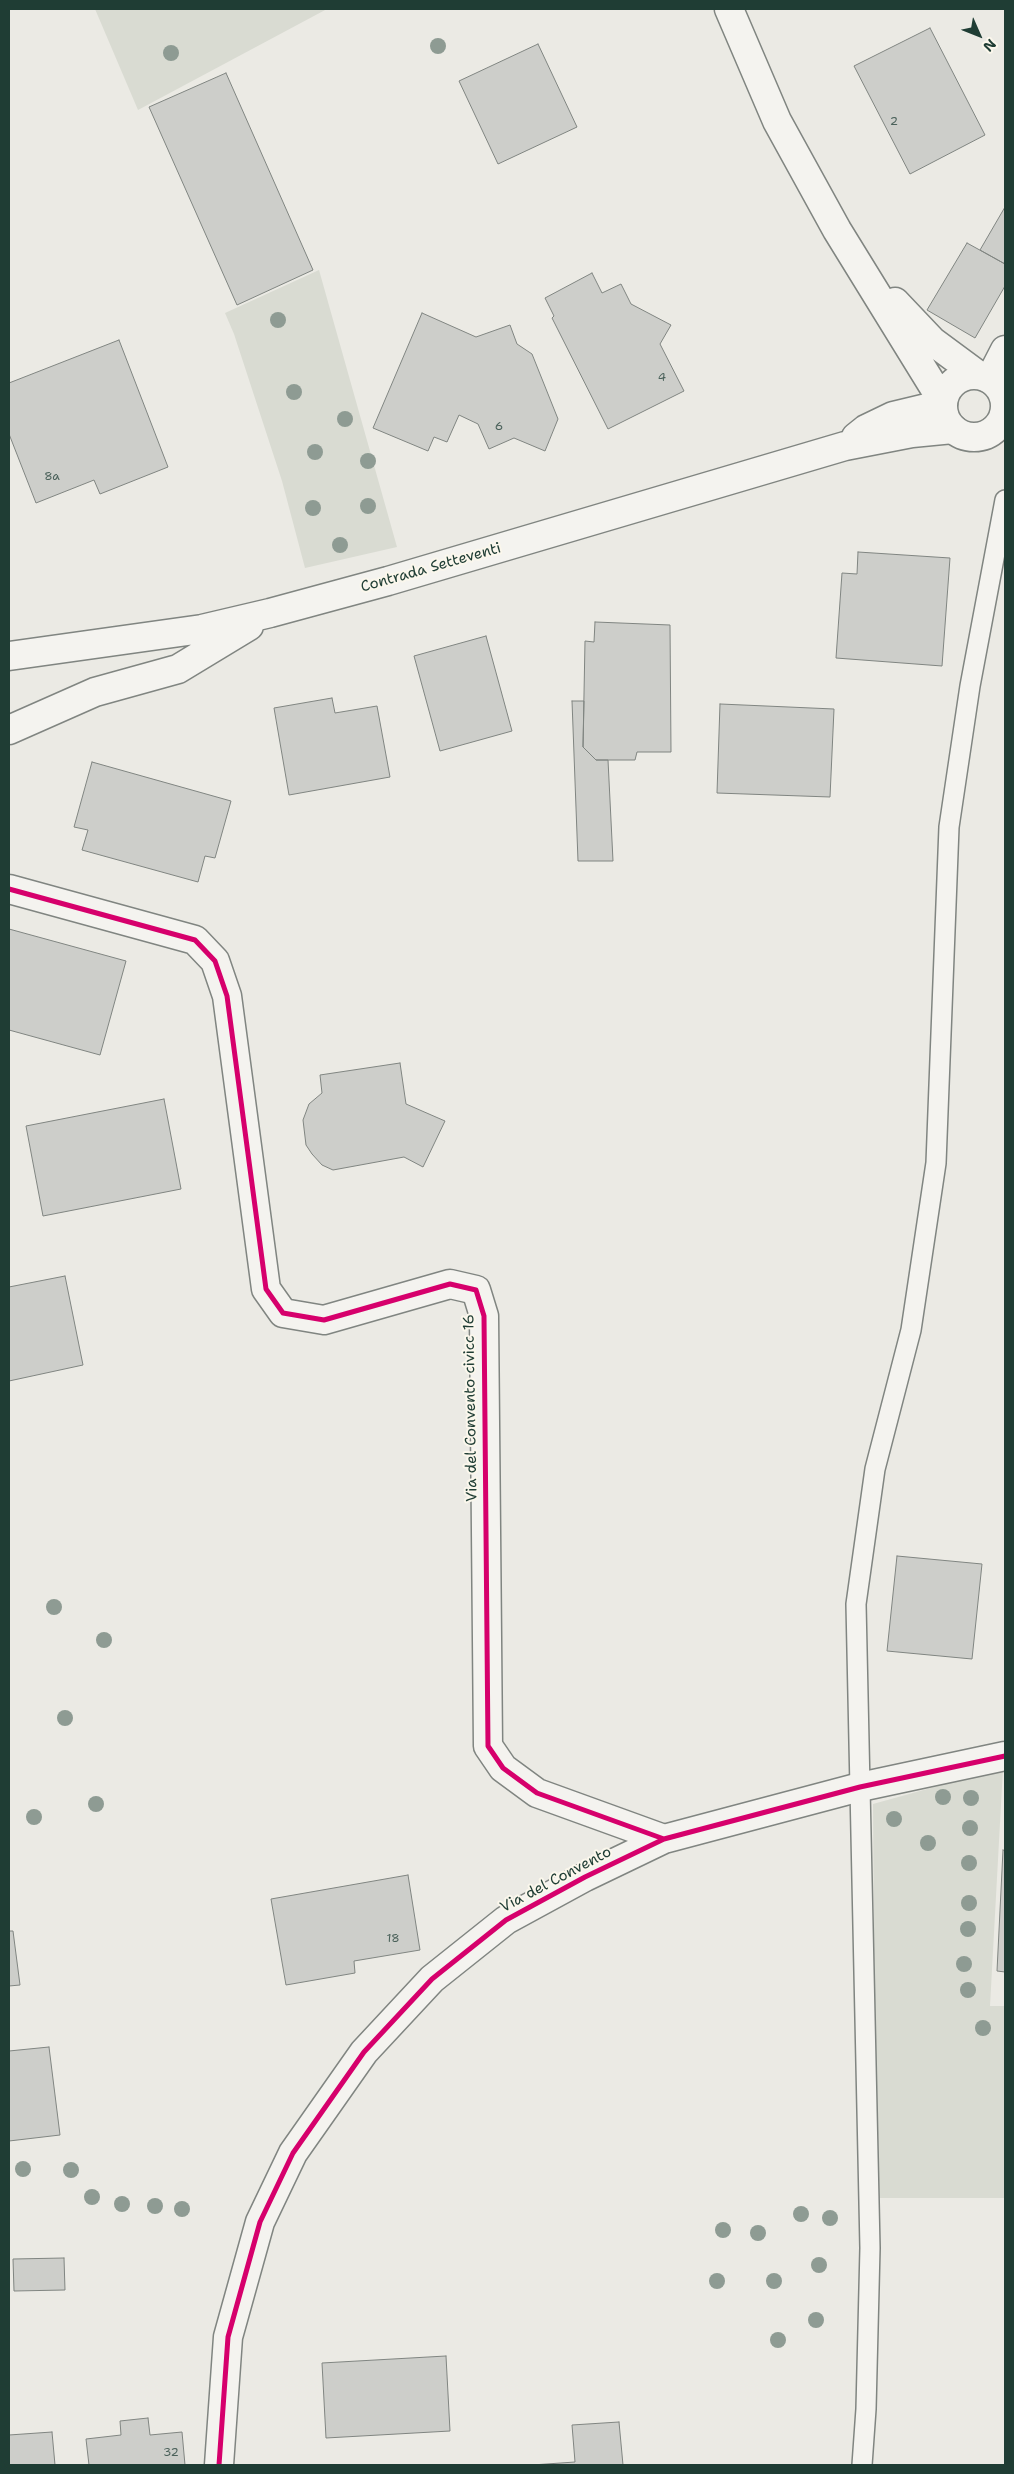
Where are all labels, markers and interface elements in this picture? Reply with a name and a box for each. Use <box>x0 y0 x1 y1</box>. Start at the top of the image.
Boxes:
north arrow <box>954 10 1004 60</box>
text: N <box>979 35 1000 56</box>
house number: 2 <box>890 115 898 129</box>
house number: 4 <box>658 371 666 385</box>
house number: 6 <box>495 420 503 434</box>
house number: 8a <box>44 470 60 484</box>
street label: Contrada Setteventi <box>359 539 503 597</box>
street label: Via del Convento civicc 16 <box>460 1314 482 1502</box>
street label: Via del Convento <box>497 1843 615 1917</box>
house number: 18 <box>386 1932 400 1946</box>
house number: 32 <box>163 2446 179 2460</box>

